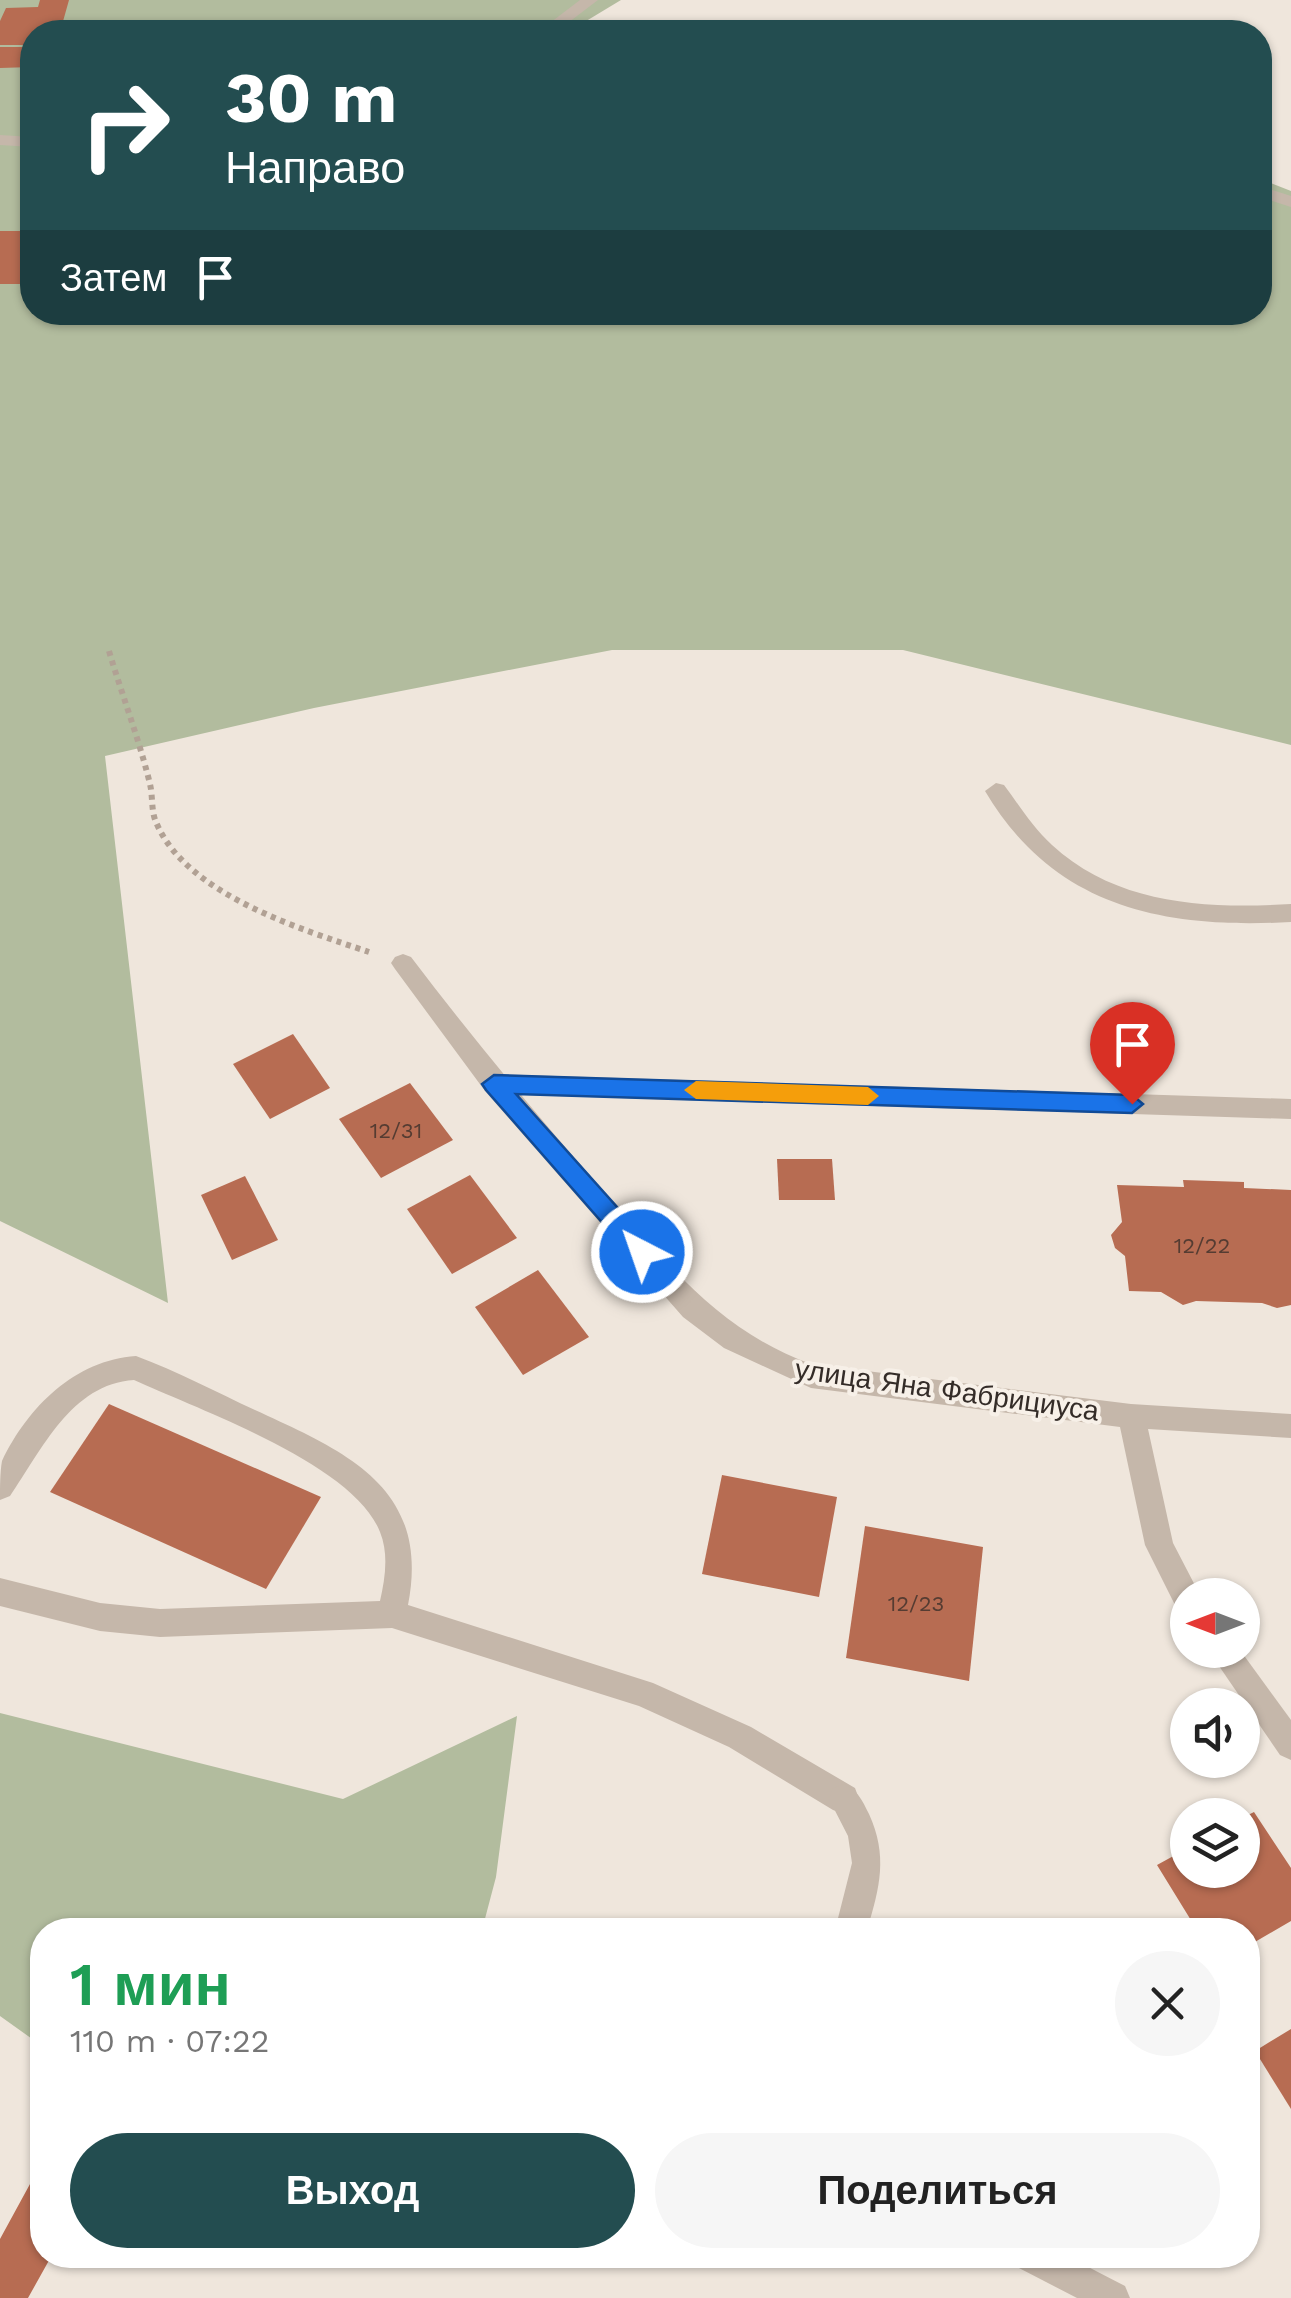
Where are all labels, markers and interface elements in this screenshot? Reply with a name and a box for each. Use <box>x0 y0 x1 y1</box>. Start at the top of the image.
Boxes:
text: 30 m <box>225 57 397 139</box>
icon: right <box>60 60 190 190</box>
text: Направо <box>225 141 405 194</box>
icon: arrive <box>188 250 243 305</box>
text: Затем <box>60 256 168 300</box>
pin <box>1090 1002 1175 1105</box>
icon: arrive <box>1105 1017 1160 1072</box>
house number: 12/31 <box>370 1118 422 1143</box>
position arrow <box>590 1200 694 1304</box>
house number: 12/22 <box>1174 1233 1230 1258</box>
street label: улица Яна Фабрициуса <box>793 1352 1101 1428</box>
north arrow <box>1170 1578 1260 1668</box>
map controls <box>1170 1578 1260 1888</box>
house number: 12/23 <box>888 1591 944 1616</box>
button: sound <box>1170 1688 1260 1778</box>
button: layers <box>1170 1798 1260 1888</box>
text: 1 мин <box>70 1949 231 2020</box>
button: close <box>1115 1951 1220 2056</box>
text: 110 m · 07:22 <box>70 2022 269 2060</box>
button: Выход <box>70 2133 635 2248</box>
button: Поделиться <box>655 2133 1220 2248</box>

